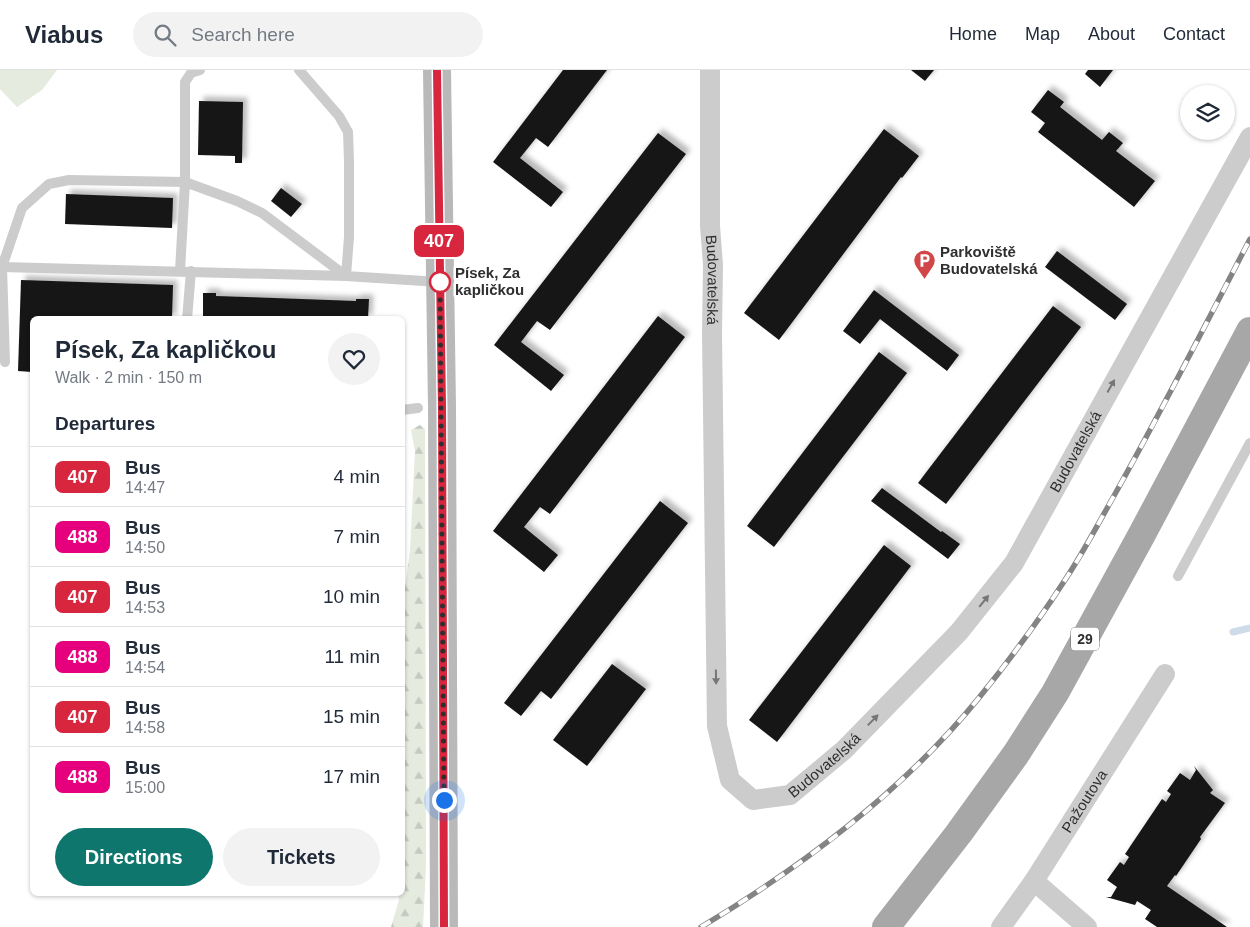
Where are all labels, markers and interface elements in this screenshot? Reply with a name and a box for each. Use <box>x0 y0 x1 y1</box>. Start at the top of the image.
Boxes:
search box <box>133 12 483 57</box>
text: Viabus <box>25 21 103 48</box>
icon: search <box>151 21 179 49</box>
text: Search here <box>191 24 295 45</box>
text: Home <box>949 24 997 44</box>
text: Map <box>1025 24 1060 44</box>
text: About <box>1088 24 1135 44</box>
text: Contact <box>1163 24 1225 44</box>
map controls <box>1180 85 1235 140</box>
button: layers <box>1180 85 1235 140</box>
line badge: 407 <box>410 225 468 257</box>
text: 407 <box>424 231 454 251</box>
street label: Budovatelská <box>703 234 722 326</box>
place label: Parkoviště Budovatelská <box>940 243 1038 277</box>
parking icon: Parkoviště Budovatelská <box>912 249 936 280</box>
place label: Písek, Za kapličkou <box>455 264 524 298</box>
marker: Písek, Za kapličkou <box>429 271 451 293</box>
button: heart <box>328 333 380 385</box>
text: Písek, Za kapličkou <box>55 336 276 363</box>
text: Walk · 2 min · 150 m <box>55 369 202 386</box>
one-way arrow <box>1107 380 1116 393</box>
street label: Budovatelská <box>1046 407 1105 495</box>
text: Departures <box>55 413 155 434</box>
text: Bus <box>125 457 161 478</box>
text: 4 min <box>334 466 380 487</box>
text: 407 <box>67 467 98 487</box>
text: 14:47 <box>125 479 165 496</box>
text: Bus <box>125 517 161 538</box>
text: 7 min <box>334 526 380 547</box>
text: 488 <box>67 527 98 547</box>
text: 14:50 <box>125 539 165 556</box>
text: Bus <box>125 577 161 598</box>
text: 10 min <box>323 586 380 607</box>
text: 407 <box>67 587 98 607</box>
one-way arrow <box>978 594 989 607</box>
text: 14:53 <box>125 599 165 616</box>
road number: 29 <box>1071 628 1099 650</box>
text: Bus <box>125 637 161 658</box>
text: 11 min <box>324 646 380 667</box>
text: 488 <box>67 647 98 667</box>
text: 14:54 <box>125 659 165 676</box>
one-way arrow <box>712 669 720 685</box>
text: Bus <box>125 697 161 718</box>
text: 15 min <box>323 706 380 727</box>
text: 407 <box>67 707 98 727</box>
one-way arrow <box>867 714 879 726</box>
text: 14:58 <box>125 719 165 736</box>
street label: Budovatelská <box>785 729 864 801</box>
text: Bus <box>125 757 161 778</box>
text: 17 min <box>323 766 380 787</box>
street label: Pažoutova <box>1058 766 1111 835</box>
text: 488 <box>67 767 98 787</box>
text: 15:00 <box>125 779 165 796</box>
your location <box>432 788 457 813</box>
button: Directions <box>55 828 213 886</box>
button: Tickets <box>223 828 380 886</box>

